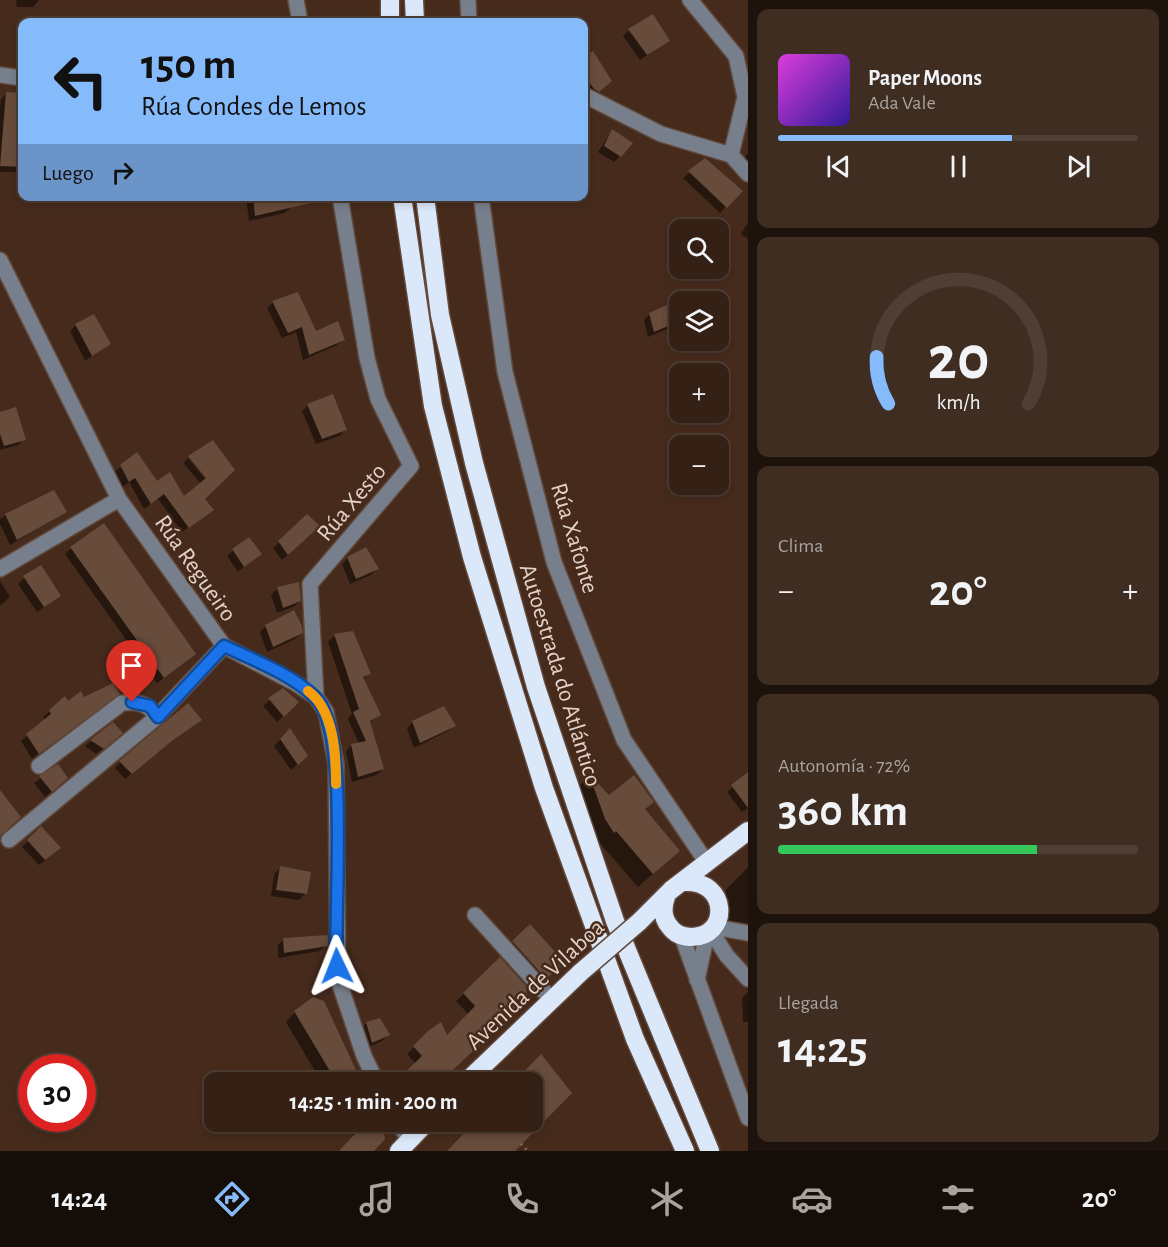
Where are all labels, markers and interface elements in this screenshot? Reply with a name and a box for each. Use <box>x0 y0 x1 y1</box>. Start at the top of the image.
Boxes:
icon: left <box>42 42 120 120</box>
text: 150 m <box>141 44 236 86</box>
text: Paper Moons <box>868 67 982 89</box>
text: Rúa Condes de Lemos <box>141 93 366 120</box>
text: Ada Vale <box>868 93 936 113</box>
icon: previous <box>822 150 855 183</box>
icon: pause <box>942 150 975 183</box>
icon: next <box>1062 150 1095 183</box>
icon: right <box>106 156 139 189</box>
text: Luego <box>42 162 94 184</box>
map controls <box>669 219 729 495</box>
button: search <box>669 219 729 279</box>
button: layers <box>669 291 729 351</box>
text: 20 <box>927 328 989 390</box>
button: + <box>669 363 729 423</box>
text: km/h <box>936 393 980 414</box>
button: − <box>669 435 729 495</box>
street label: Rúa Xesto <box>313 459 391 546</box>
street label: Rúa Xafonte <box>546 480 602 596</box>
street label: Rúa Regueiro <box>150 511 240 626</box>
text: Clima <box>778 536 823 556</box>
street label: Autoestrada do Atlántico <box>515 561 605 789</box>
text: 20° <box>929 569 987 614</box>
text: − <box>778 575 794 608</box>
text: + <box>1122 575 1138 608</box>
pin <box>106 640 157 702</box>
icon: arrive <box>115 649 148 682</box>
text: Autonomía · 72% <box>778 756 910 776</box>
text: 360 km <box>778 789 908 834</box>
street label: Avenida de Vilaboa <box>462 915 609 1055</box>
position arrow <box>305 934 369 998</box>
text: Llegada <box>778 993 839 1013</box>
text: 14:25 <box>778 1026 868 1071</box>
speed limit sign: 30 <box>18 1054 96 1132</box>
text: 14:25 · 1 min · 200 m <box>290 1091 458 1113</box>
icon: directions <box>211 1178 253 1220</box>
icon: music <box>356 1178 398 1220</box>
icon: phone <box>501 1178 543 1220</box>
icon: climate <box>646 1178 688 1220</box>
icon: car <box>791 1178 833 1220</box>
icon: filters <box>937 1178 979 1220</box>
text: 14:24 <box>52 1185 107 1212</box>
text: 20° <box>1082 1185 1116 1212</box>

